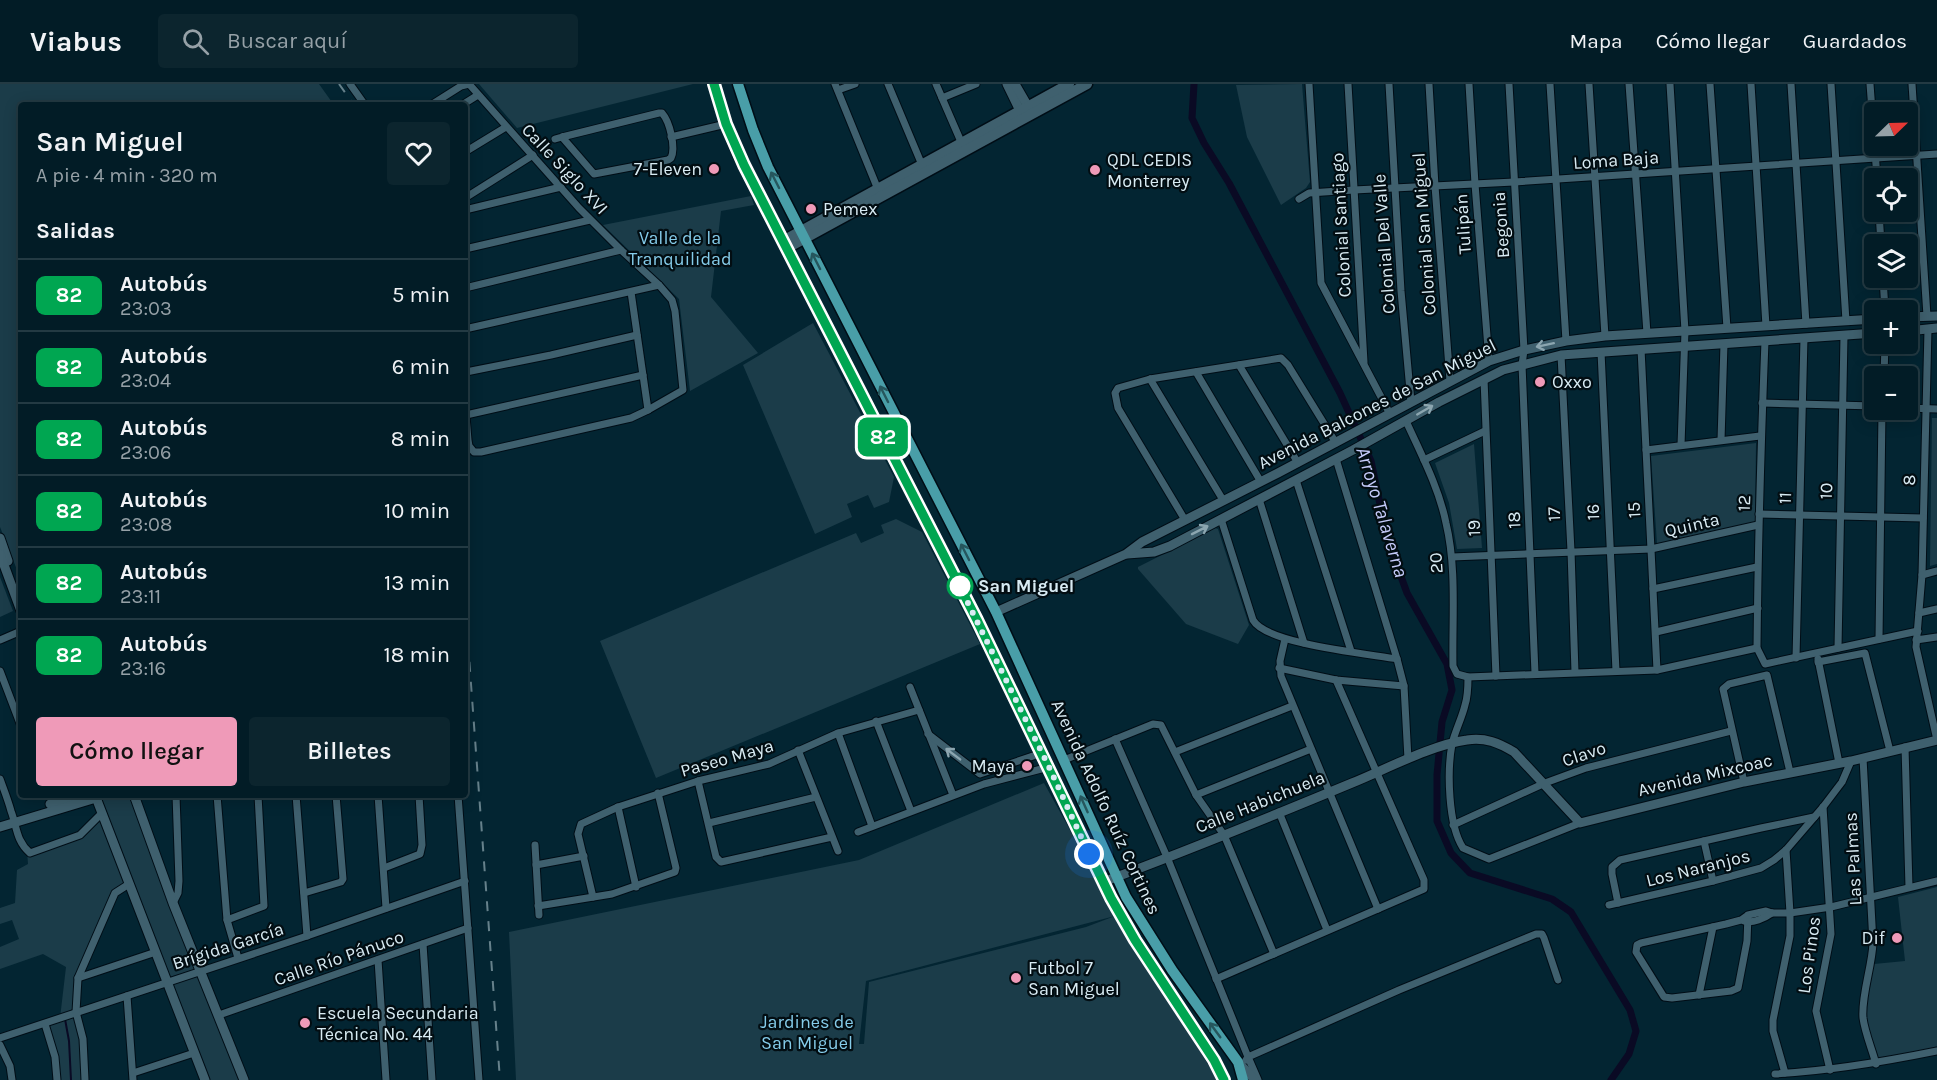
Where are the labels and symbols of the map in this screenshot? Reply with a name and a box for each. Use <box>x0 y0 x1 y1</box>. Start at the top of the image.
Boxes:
north arrow <box>1864 102 1918 156</box>
street label: Calle Siglo XVI <box>517 119 613 219</box>
street label: Loma Baja <box>1572 146 1660 174</box>
place label: QDL CEDIS Monterrey <box>1107 149 1192 192</box>
street label: Colonial Santiago <box>1326 152 1356 298</box>
street label: Colonial San Miguel <box>1407 152 1441 316</box>
place label: 7-Eleven <box>634 158 702 180</box>
marker: 7-Eleven <box>707 162 721 176</box>
marker: QDL CEDIS Monterrey <box>1088 163 1102 177</box>
one-way arrow <box>768 171 780 189</box>
street label: Colonial Del Valle <box>1368 173 1400 315</box>
street label: Begonia <box>1488 191 1514 259</box>
street label: Tulipán <box>1450 193 1476 255</box>
place label: Pemex <box>823 198 878 220</box>
marker: Pemex <box>804 202 818 216</box>
park label: Valle de la Tranquilidad <box>628 227 732 270</box>
one-way arrow <box>810 252 821 270</box>
street label: Avenida Balcones de San Miguel <box>1254 334 1500 474</box>
one-way arrow <box>1535 340 1555 351</box>
place label: Oxxo <box>1552 371 1592 393</box>
marker: Oxxo <box>1533 375 1547 389</box>
one-way arrow <box>878 386 890 403</box>
one-way arrow <box>1416 404 1433 416</box>
line badge: 82 <box>856 418 910 456</box>
water label: Arroyo Talaverna <box>1351 444 1413 580</box>
street label: 8 <box>1898 474 1920 486</box>
street label: 10 <box>1815 482 1837 500</box>
street label: 11 <box>1774 492 1796 504</box>
street label: 12 <box>1733 494 1755 512</box>
street label: 15 <box>1623 501 1645 519</box>
street label: 16 <box>1582 503 1604 521</box>
street label: 17 <box>1543 506 1565 522</box>
street label: Quinta <box>1662 508 1722 542</box>
street label: 18 <box>1503 511 1525 529</box>
street label: 19 <box>1463 519 1485 537</box>
one-way arrow <box>1191 524 1209 535</box>
one-way arrow <box>959 543 970 561</box>
street label: 20 <box>1424 552 1448 574</box>
marker: San Miguel <box>947 573 973 599</box>
place label: San Miguel <box>978 575 1074 597</box>
street label: Avenida Adolfo Ruíz Cortines <box>1046 696 1166 918</box>
street label: Paseo Maya <box>678 734 776 782</box>
street label: Clavo <box>1559 737 1609 771</box>
one-way arrow <box>945 747 961 760</box>
street label: Avenida Mixcoac <box>1636 749 1774 801</box>
place label: Maya <box>972 755 1015 777</box>
marker: Maya <box>1020 759 1034 773</box>
street label: Calle Habichuela <box>1192 766 1328 838</box>
one-way arrow <box>1078 795 1090 813</box>
street label: Las Palmas <box>1840 812 1866 906</box>
your location <box>1074 839 1104 869</box>
street label: Los Naranjos <box>1644 844 1752 892</box>
street label: Los Pinos <box>1793 915 1825 995</box>
street label: Brígida García <box>169 918 287 974</box>
street label: Calle Río Pánuco <box>271 925 407 991</box>
place label: Dif <box>1862 927 1886 949</box>
marker: Dif <box>1890 931 1904 945</box>
place label: Futbol 7 San Miguel <box>1028 957 1120 1000</box>
marker: Futbol 7 San Miguel <box>1009 971 1023 985</box>
place label: Escuela Secundaria Técnica No. 44 <box>317 1002 479 1045</box>
park label: Jardines de San Miguel <box>760 1011 854 1054</box>
marker: Escuela Secundaria Técnica No. 44 <box>298 1016 312 1030</box>
one-way arrow <box>1209 1022 1221 1038</box>

